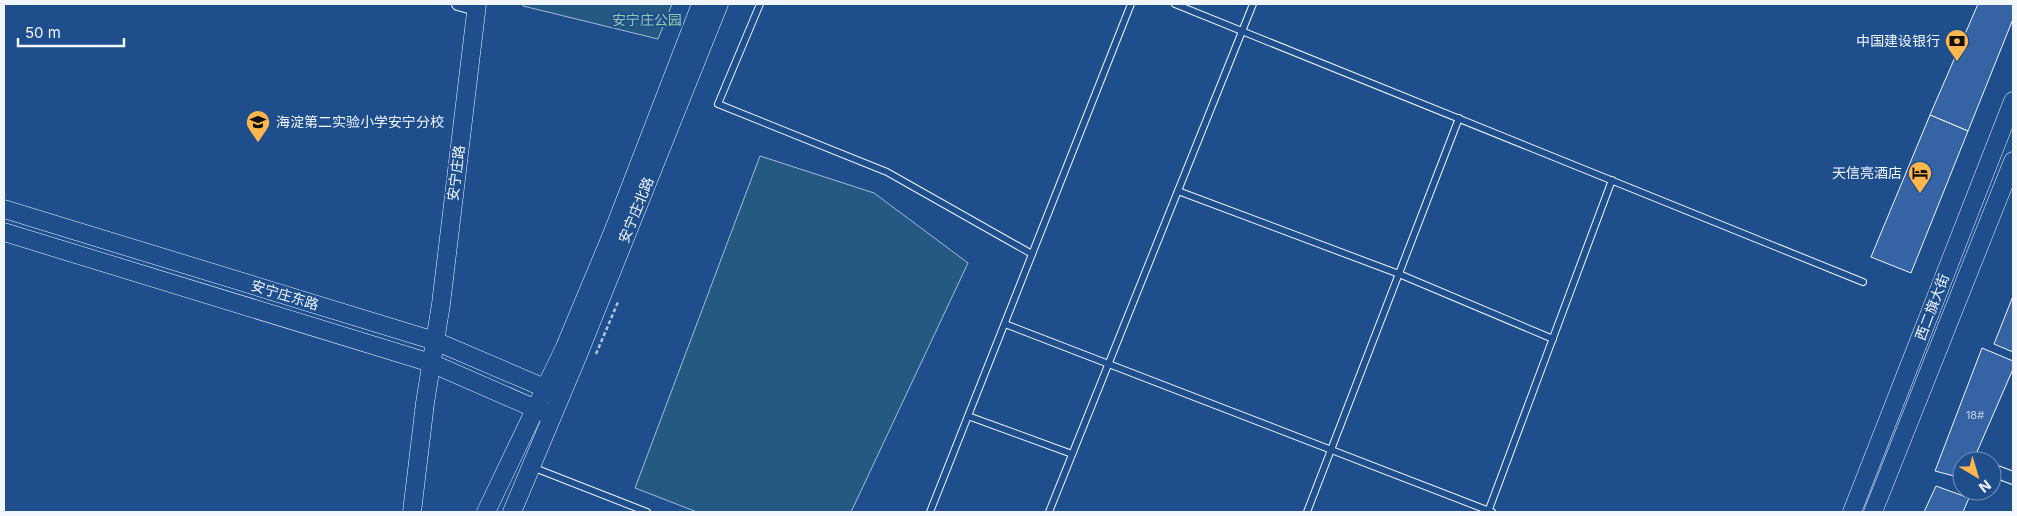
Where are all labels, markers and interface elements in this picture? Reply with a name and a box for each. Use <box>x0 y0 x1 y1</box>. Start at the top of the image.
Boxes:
park label: 安宁庄公园 <box>612 11 682 28</box>
scale bar <box>18 15 124 47</box>
text: 50 m <box>25 23 61 42</box>
bank icon: 中国建设银行 <box>1944 28 1970 62</box>
place label: 中国建设银行 <box>1856 32 1940 49</box>
school or university icon: 海淀第二实验小学安宁分校 <box>245 109 271 143</box>
place label: 海淀第二实验小学安宁分校 <box>276 113 444 130</box>
street label: 安宁庄路 <box>444 144 467 202</box>
hotel icon: 天信亮酒店 <box>1907 160 1933 194</box>
place label: 天信亮酒店 <box>1832 164 1902 181</box>
street label: 安宁庄北路 <box>615 174 657 245</box>
street label: 西二旗大街 <box>1911 271 1952 343</box>
street label: 安宁庄东路 <box>249 276 321 313</box>
house number: 18# <box>1966 408 1984 422</box>
north arrow <box>1952 451 2002 501</box>
text: N <box>1976 477 1995 497</box>

